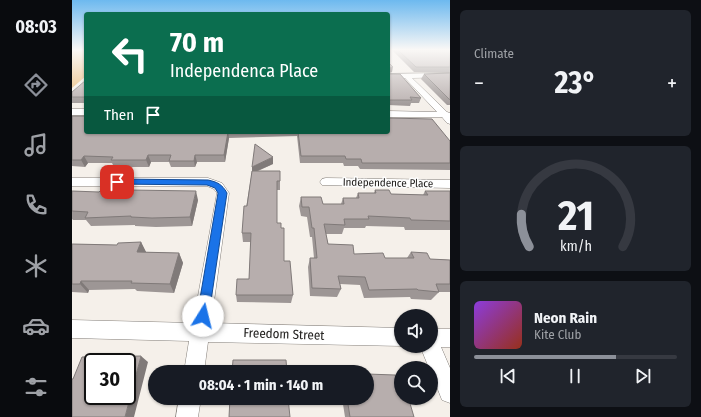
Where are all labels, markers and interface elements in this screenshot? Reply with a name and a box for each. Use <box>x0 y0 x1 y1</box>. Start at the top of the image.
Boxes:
text: 08:03 <box>15 16 57 38</box>
text: 70 m <box>170 26 224 59</box>
icon: left <box>104 28 156 80</box>
text: Climate <box>474 46 514 61</box>
text: Independenca Place <box>170 60 318 82</box>
text: 23° <box>554 65 597 101</box>
text: − <box>474 70 484 97</box>
text: + <box>667 70 677 97</box>
icon: directions <box>22 71 50 99</box>
icon: arrive <box>142 104 164 126</box>
text: Then <box>104 106 134 124</box>
icon: music <box>22 131 50 159</box>
pin <box>100 165 134 199</box>
icon: arrive <box>106 171 128 193</box>
street label: Independence Place <box>343 176 433 190</box>
text: 21 <box>556 190 594 240</box>
icon: phone <box>22 191 50 219</box>
text: km/h <box>560 237 591 254</box>
icon: climate <box>22 252 50 280</box>
position arrow <box>182 295 224 337</box>
map controls <box>394 309 438 405</box>
button: sound <box>394 309 438 353</box>
text: Neon Rain <box>534 309 597 327</box>
icon: car <box>22 312 50 340</box>
street label: Freedom Street <box>243 325 326 343</box>
text: Kite Club <box>534 327 581 342</box>
speed limit sign: 30 <box>84 353 136 405</box>
button: search <box>394 361 438 405</box>
icon: previous <box>497 365 519 387</box>
icon: pause <box>564 365 586 387</box>
icon: next <box>632 365 654 387</box>
icon: filters <box>22 373 50 401</box>
text: 08:04 · 1 min · 140 m <box>199 376 323 394</box>

